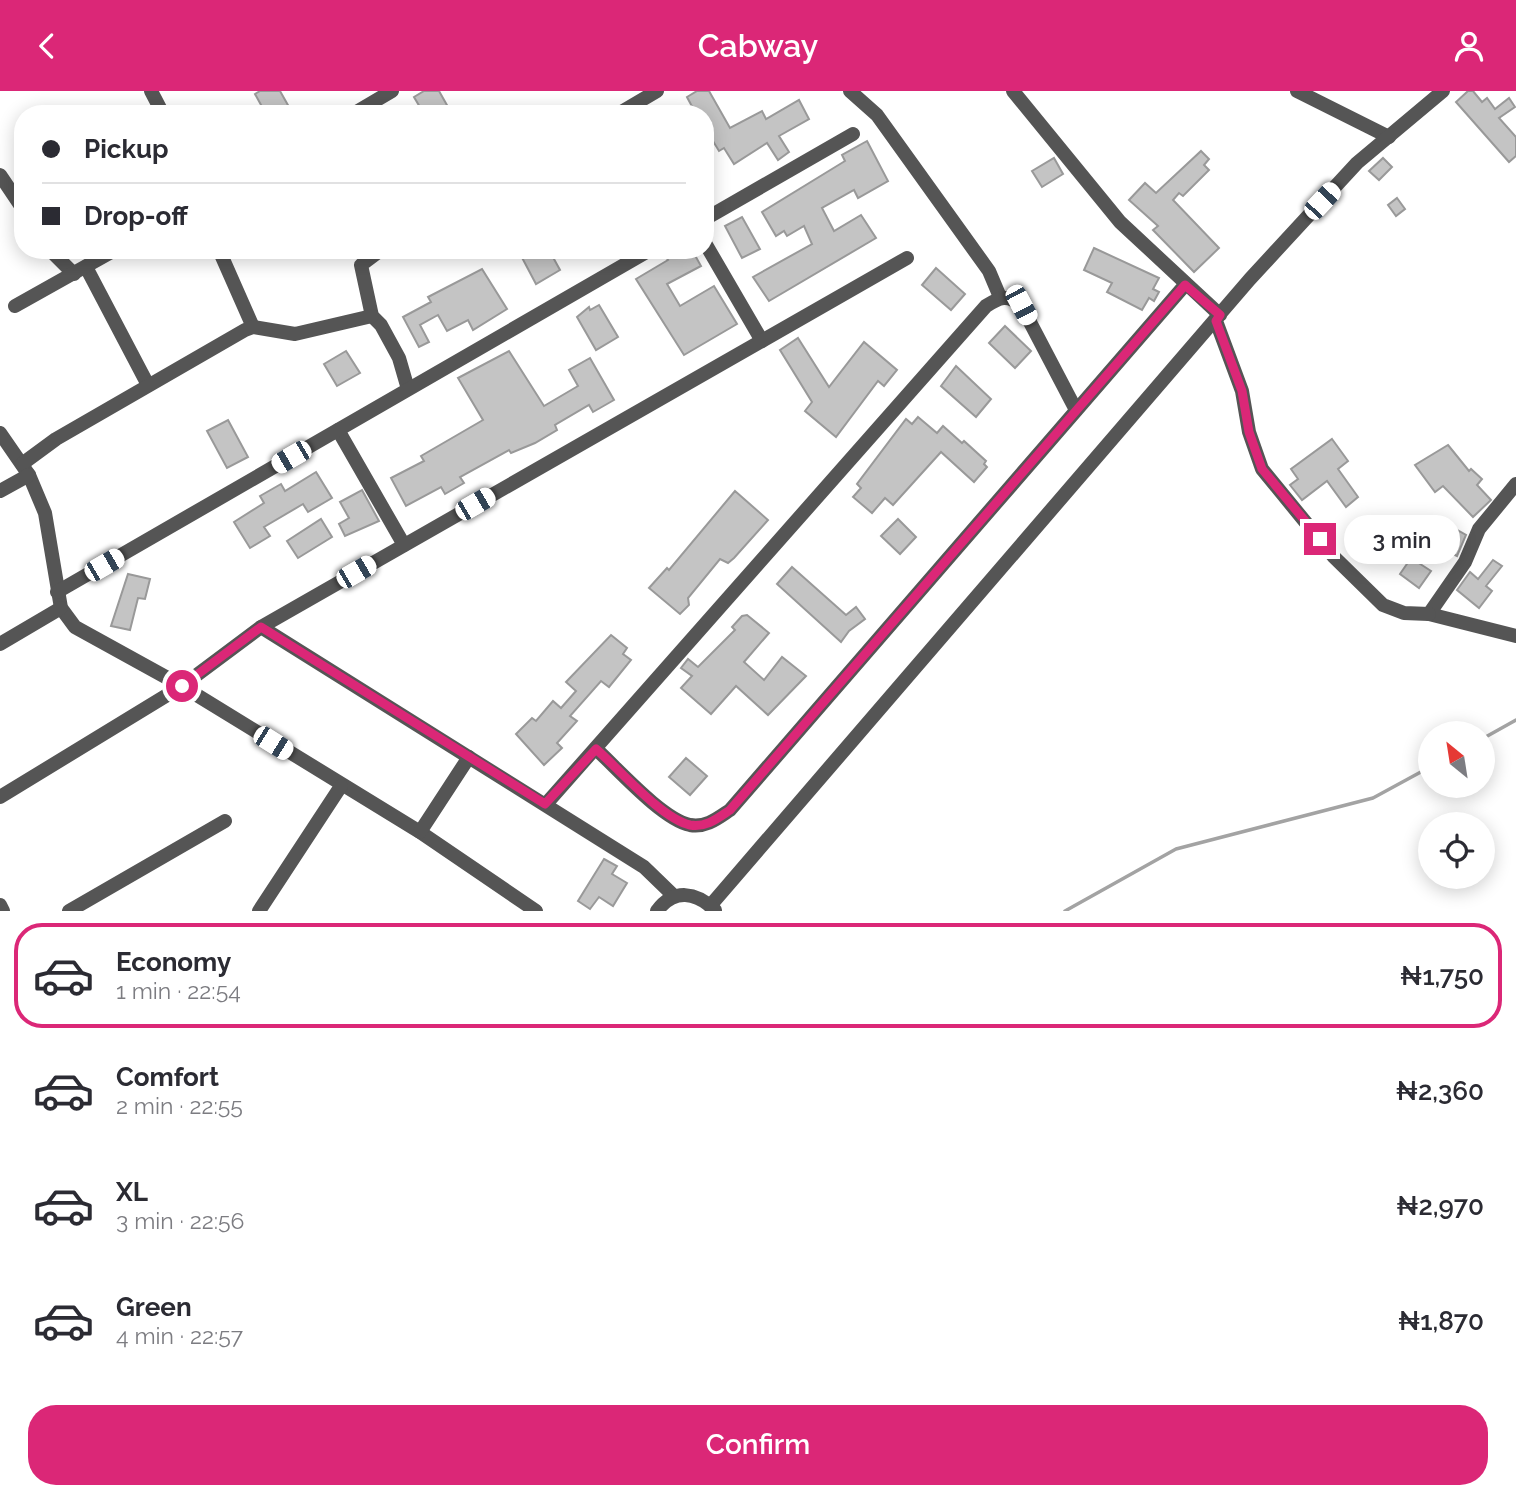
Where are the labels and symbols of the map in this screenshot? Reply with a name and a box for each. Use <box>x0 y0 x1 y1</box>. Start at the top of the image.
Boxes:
car <box>1300 178 1345 224</box>
car <box>1002 282 1041 328</box>
car <box>268 437 315 477</box>
car <box>452 484 499 524</box>
callout: 3 min <box>1344 515 1460 563</box>
route end <box>1304 523 1336 555</box>
car <box>81 545 128 585</box>
car <box>333 552 380 592</box>
route start <box>166 670 198 702</box>
north arrow <box>1418 721 1494 798</box>
car <box>250 723 297 763</box>

